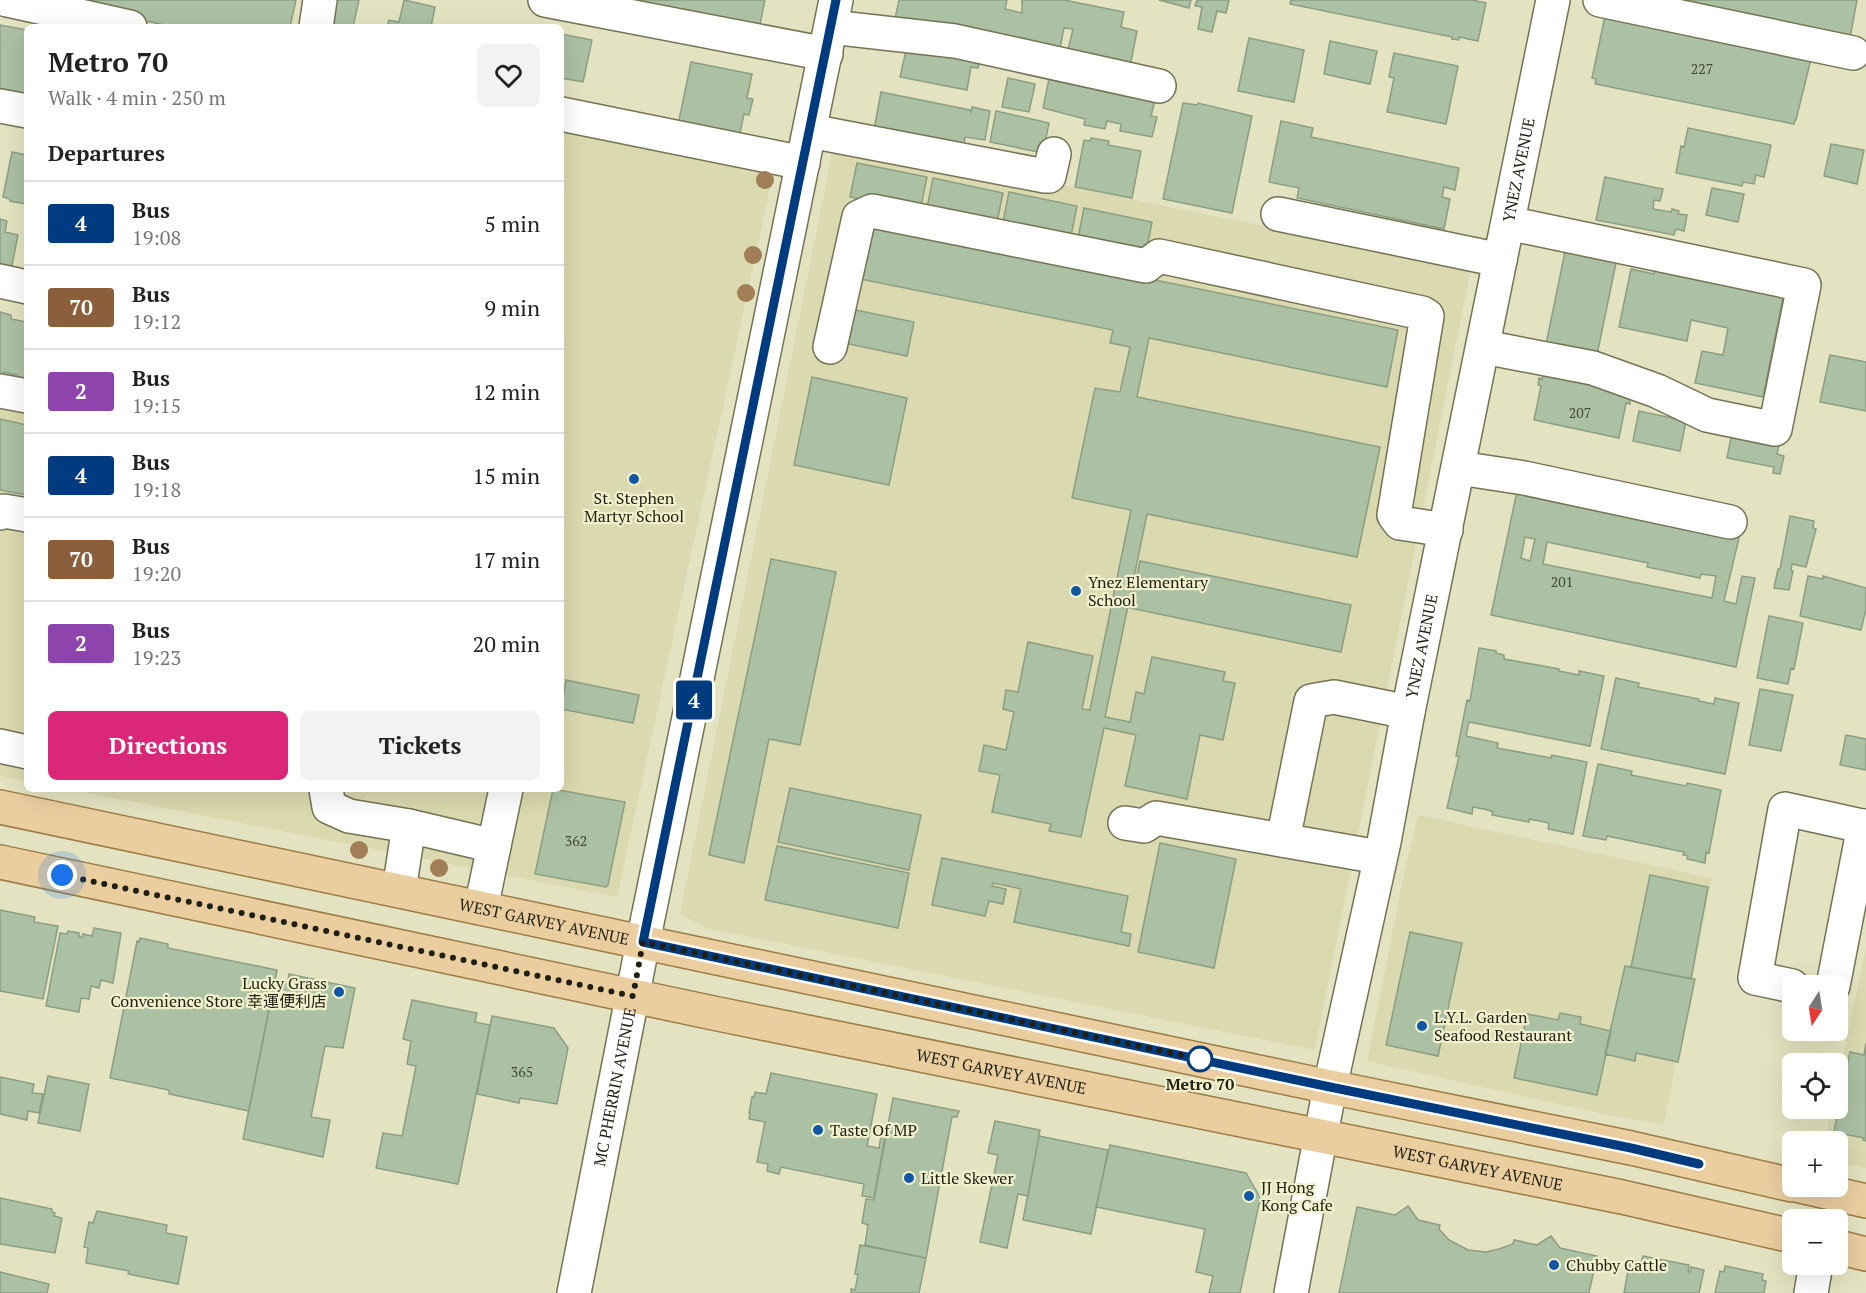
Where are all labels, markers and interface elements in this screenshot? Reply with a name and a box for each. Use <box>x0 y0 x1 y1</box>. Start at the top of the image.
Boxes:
text: Metro 70 <box>48 43 168 80</box>
button: heart <box>477 44 540 107</box>
house number: 227 <box>1691 59 1713 78</box>
text: Walk · 4 min · 250 m <box>48 84 226 111</box>
street label: YNEZ AVENUE <box>1497 116 1540 224</box>
text: Departures <box>48 138 165 167</box>
text: Bus <box>132 195 170 224</box>
text: 4 <box>75 209 87 237</box>
text: 5 min <box>484 209 540 238</box>
text: 19:08 <box>132 224 181 251</box>
text: Bus <box>132 279 170 308</box>
text: 70 <box>69 293 93 321</box>
text: 9 min <box>484 293 540 322</box>
text: 19:12 <box>132 308 181 335</box>
text: Bus <box>132 363 170 392</box>
text: 2 <box>75 377 87 405</box>
text: 12 min <box>473 377 540 406</box>
text: 19:15 <box>132 392 181 419</box>
house number: 207 <box>1569 403 1591 422</box>
text: Bus <box>132 447 170 476</box>
text: 4 <box>75 461 87 489</box>
text: 15 min <box>473 461 540 490</box>
marker: St. Stephen Martyr School <box>627 472 641 486</box>
text: 19:18 <box>132 476 181 503</box>
place label: St. Stephen Martyr School <box>584 487 684 527</box>
text: Bus <box>132 531 170 560</box>
text: 70 <box>69 545 93 573</box>
text: 17 min <box>473 545 540 574</box>
text: 19:20 <box>132 560 181 587</box>
place label: Ynez Elementary School <box>1088 571 1209 611</box>
house number: 201 <box>1551 572 1573 591</box>
marker: Ynez Elementary School <box>1069 584 1083 598</box>
street label: YNEZ AVENUE <box>1400 592 1443 700</box>
text: Bus <box>132 615 170 644</box>
text: 2 <box>75 629 87 657</box>
text: 20 min <box>473 629 540 658</box>
text: 19:23 <box>132 644 181 671</box>
line badge: 4 <box>674 680 714 720</box>
text: 4 <box>688 686 700 714</box>
button: Directions <box>48 711 288 780</box>
button: Tickets <box>300 711 540 780</box>
house number: 362 <box>565 831 587 850</box>
your location <box>47 860 77 890</box>
street label: WEST GARVEY AVENUE <box>457 893 631 950</box>
place label: Lucky Grass Convenience Store 幸運便利店 <box>110 972 327 1012</box>
north arrow <box>1782 975 1848 1041</box>
map controls <box>1782 975 1848 1275</box>
marker: Lucky Grass Convenience Store 幸運便利店 <box>332 985 346 999</box>
street label: MC PHERRIN AVENUE <box>588 1006 641 1168</box>
place label: L.Y.L. Garden Seafood Restaurant <box>1434 1006 1572 1046</box>
marker: L.Y.L. Garden Seafood Restaurant <box>1415 1019 1429 1033</box>
street label: WEST GARVEY AVENUE <box>914 1043 1088 1099</box>
marker: Metro 70 <box>1187 1046 1213 1072</box>
button: locate <box>1782 1053 1848 1119</box>
house number: 365 <box>511 1062 533 1081</box>
place label: Metro 70 <box>1166 1073 1234 1095</box>
place label: Taste Of MP <box>830 1119 917 1141</box>
marker: Taste Of MP <box>811 1123 825 1137</box>
button: + <box>1782 1131 1848 1197</box>
street label: WEST GARVEY AVENUE <box>1391 1140 1565 1196</box>
place label: Little Skewer <box>921 1167 1014 1189</box>
marker: Little Skewer <box>902 1171 916 1185</box>
place label: JJ Hong Kong Cafe <box>1261 1176 1333 1216</box>
marker: JJ Hong Kong Cafe <box>1242 1189 1256 1203</box>
button: − <box>1782 1209 1848 1275</box>
place label: Chubby Cattle <box>1566 1254 1667 1276</box>
marker: Chubby Cattle <box>1547 1258 1561 1272</box>

